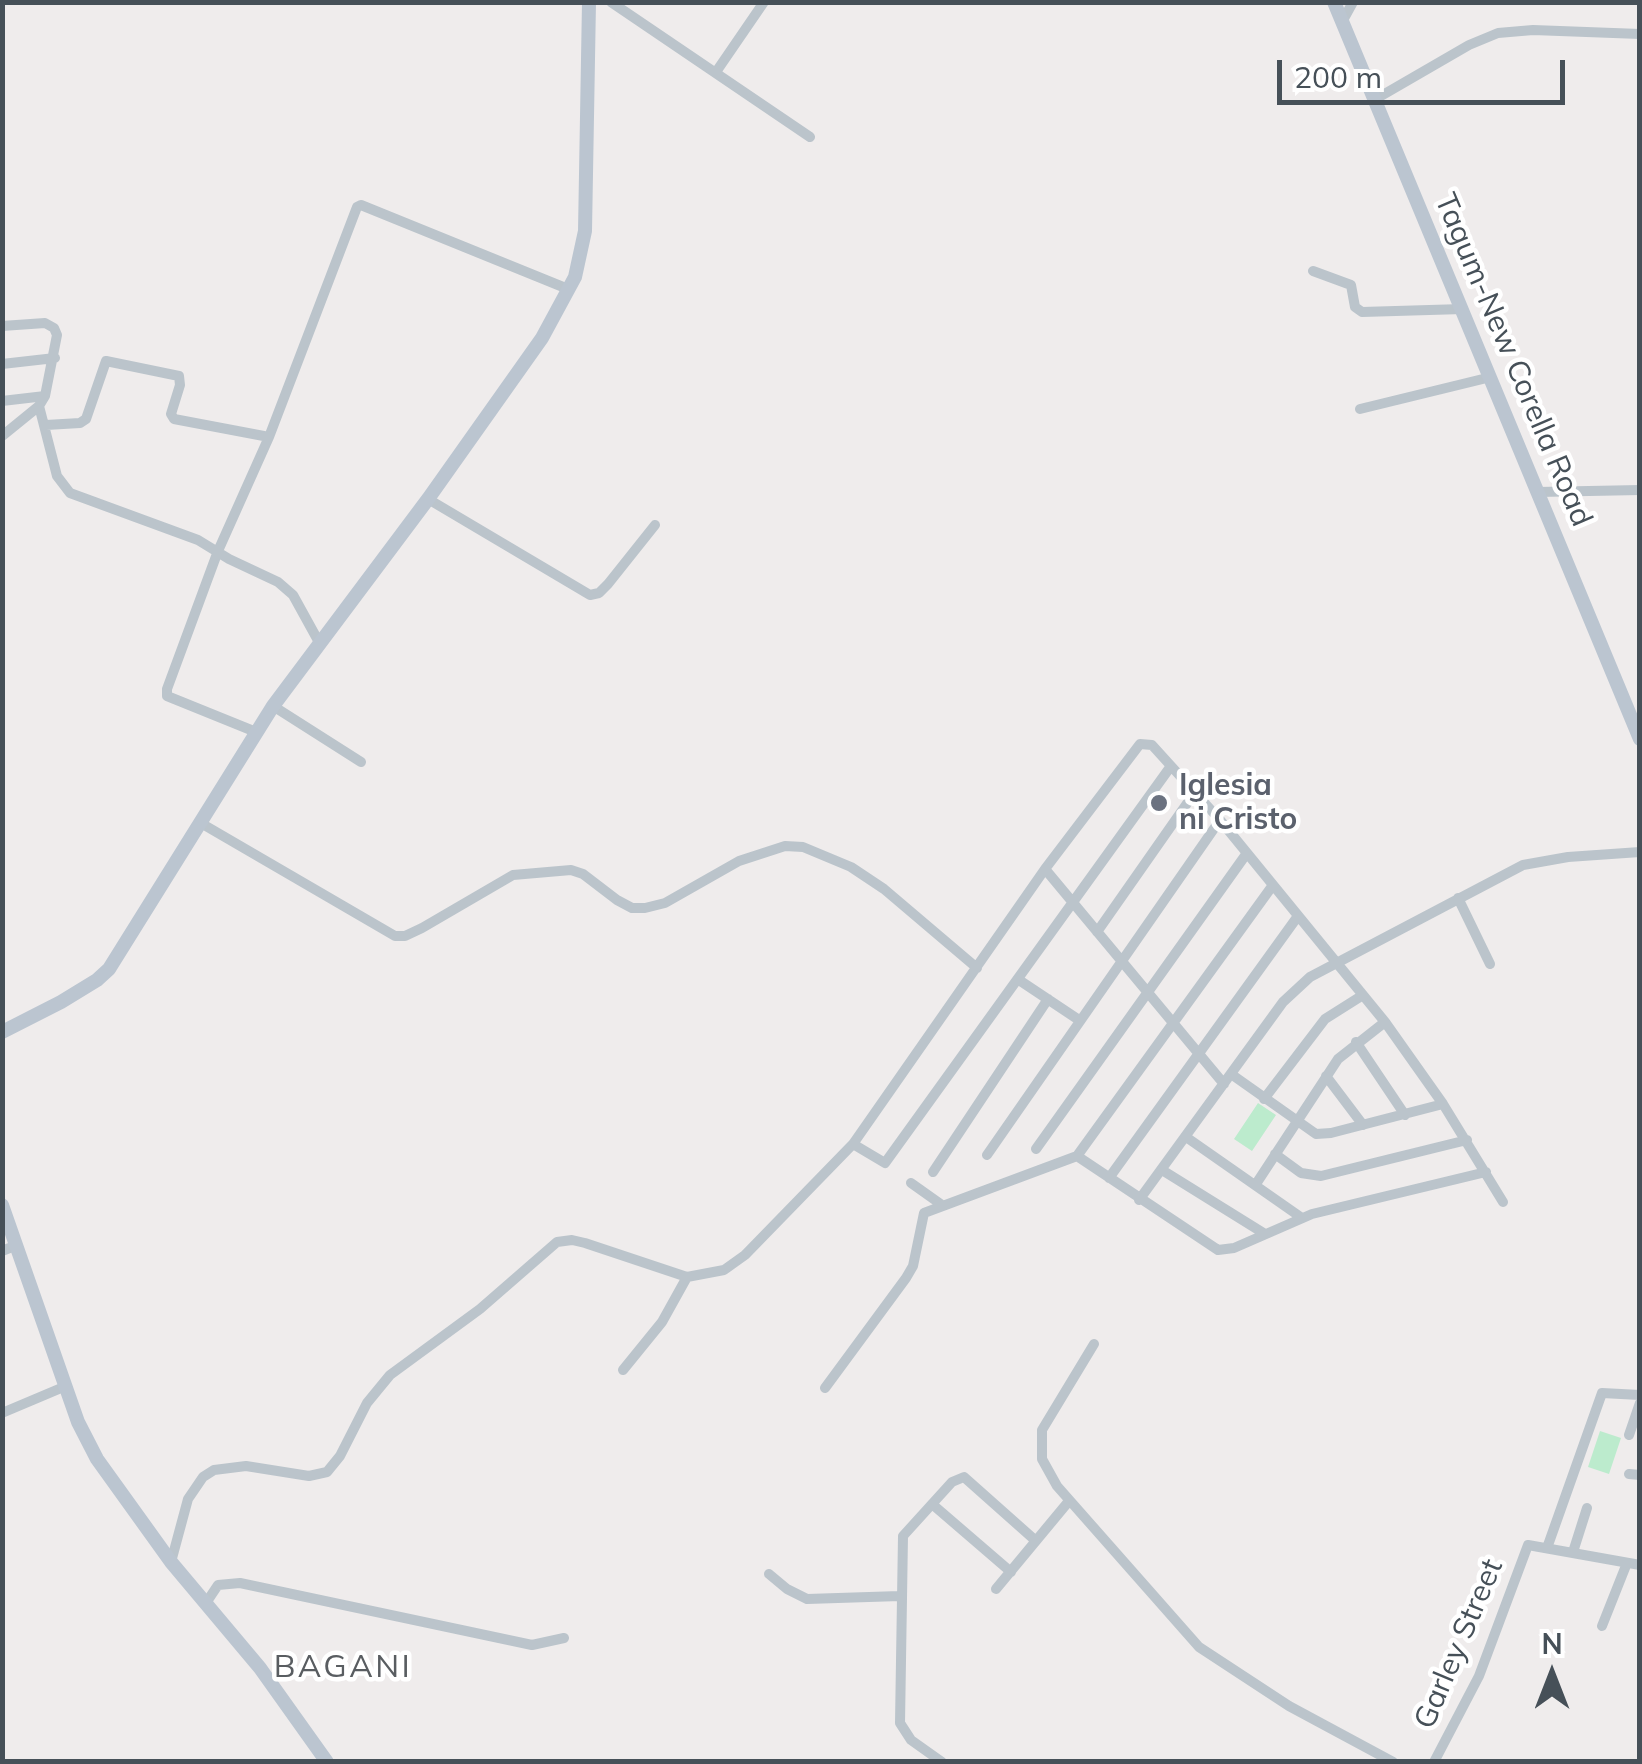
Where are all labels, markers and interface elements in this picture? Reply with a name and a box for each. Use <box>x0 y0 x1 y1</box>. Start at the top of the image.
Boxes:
scale bar <box>1282 40 1570 102</box>
text: 200 m <box>1294 58 1382 96</box>
street label: Tagum-New Corella Road <box>1426 188 1600 532</box>
place label: Iglesia ni Cristo <box>1179 768 1297 838</box>
marker: Iglesia ni Cristo <box>1148 792 1170 814</box>
street label: Garley Street <box>1407 1554 1511 1734</box>
north arrow <box>1502 1624 1602 1724</box>
text: N <box>1541 1626 1563 1661</box>
district label: BAGANI <box>274 1648 412 1686</box>

